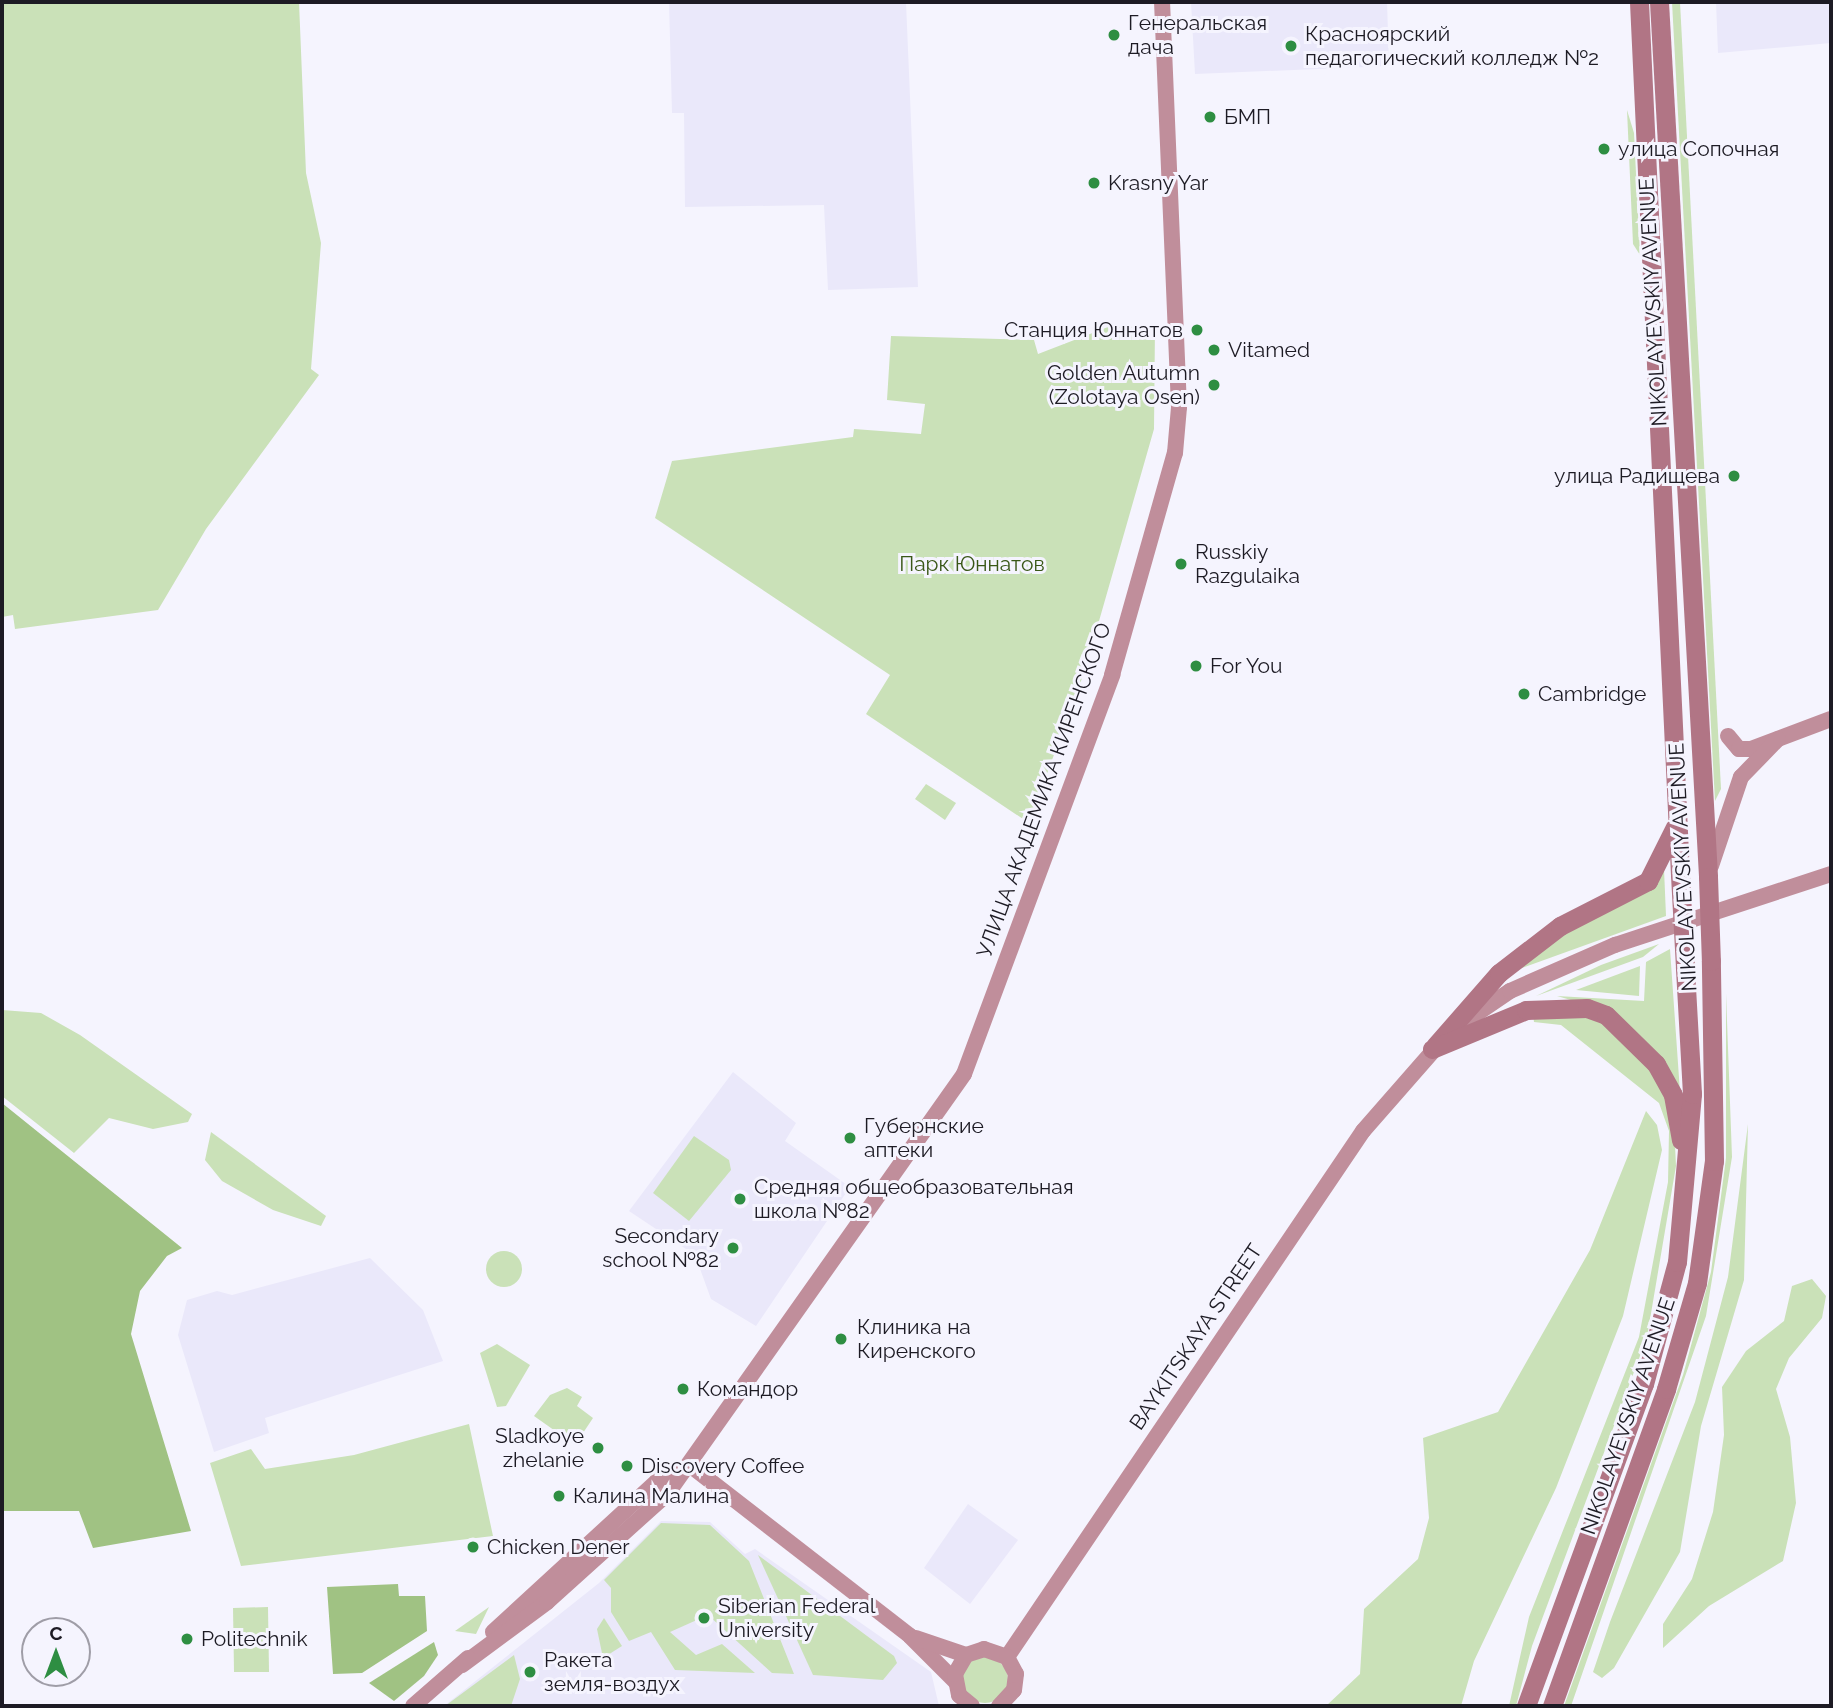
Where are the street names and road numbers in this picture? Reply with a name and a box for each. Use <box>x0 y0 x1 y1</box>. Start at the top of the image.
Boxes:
street label: NIKOLAYEVSKIY AVENUE <box>1634 176 1672 428</box>
street label: УЛИЦА АКАДЕМИКА КИРЕНСКОГО <box>971 618 1117 962</box>
street label: NIKOLAYEVSKIY AVENUE <box>1664 741 1702 993</box>
street label: BAYKITSKAYA STREET <box>1124 1239 1268 1435</box>
street label: NIKOLAYEVSKIY AVENUE <box>1575 1294 1681 1538</box>

